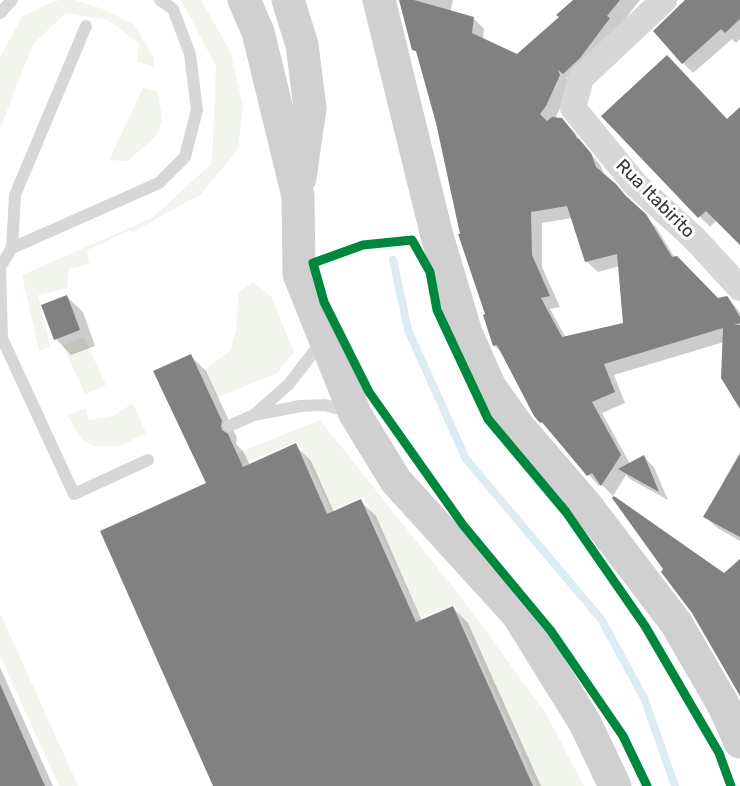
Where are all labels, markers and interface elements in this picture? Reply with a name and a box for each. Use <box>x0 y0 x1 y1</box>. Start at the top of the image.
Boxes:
street label: Rua Itabirito <box>611 155 699 243</box>

